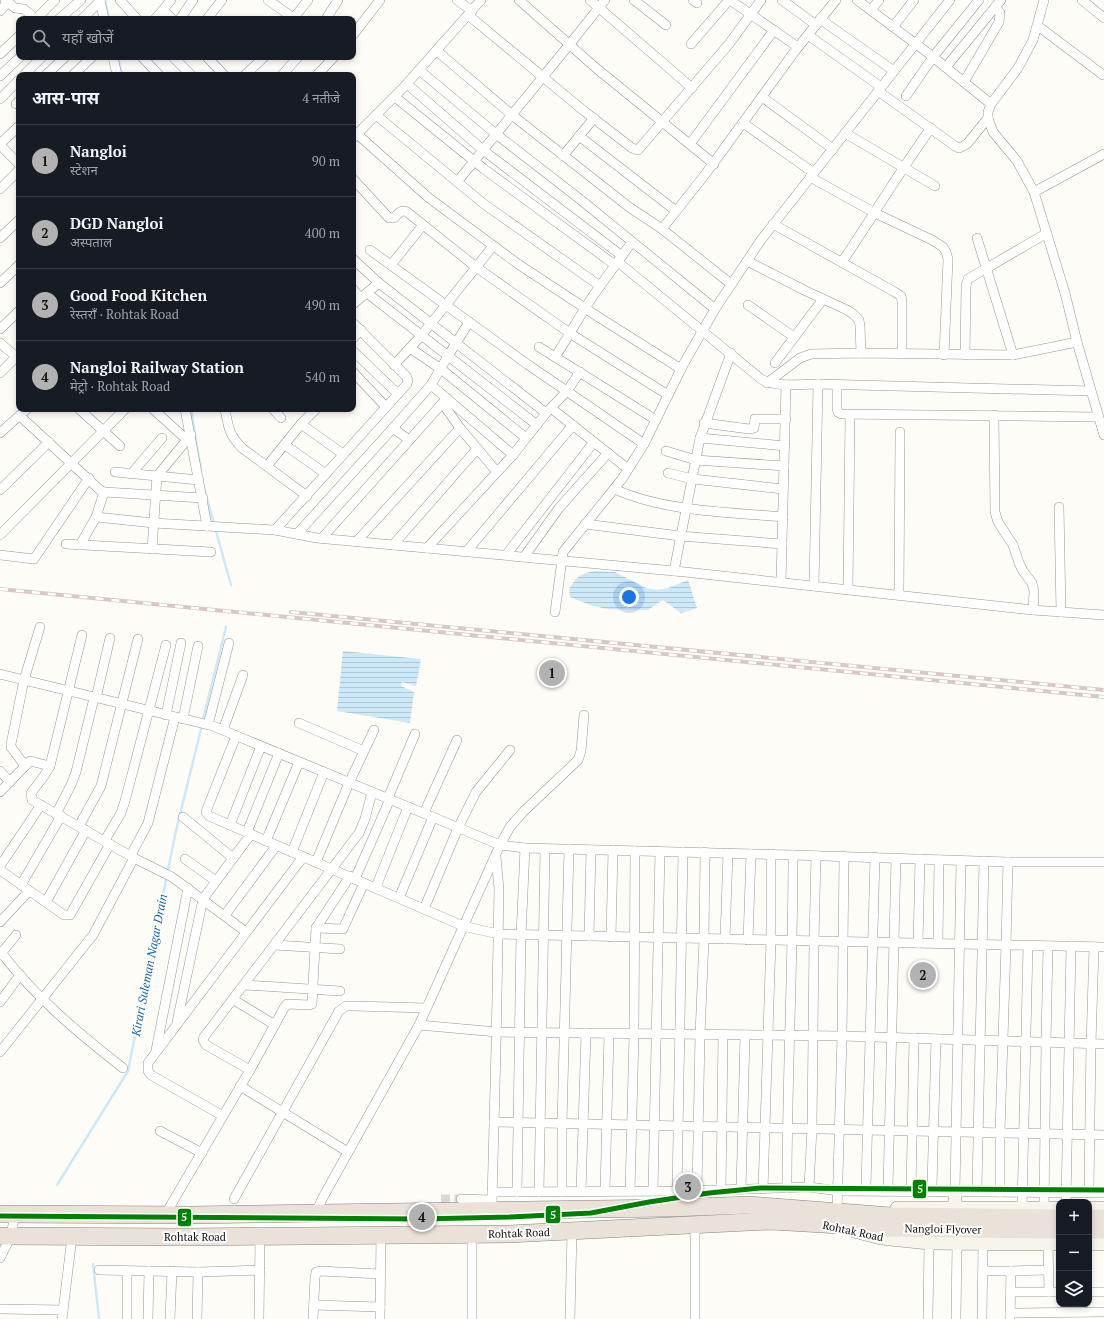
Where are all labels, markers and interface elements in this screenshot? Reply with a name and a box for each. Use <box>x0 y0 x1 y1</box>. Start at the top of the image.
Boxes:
search box <box>16 16 356 60</box>
icon: search <box>30 27 52 49</box>
text: यहाँ खोजें <box>62 27 113 47</box>
text: आस-पास <box>32 86 99 109</box>
text: 4 नतीजे <box>302 89 340 107</box>
text: Nangloi <box>70 141 127 161</box>
text: 1 <box>41 152 49 170</box>
text: 90 m <box>312 152 340 170</box>
text: स्टेशन <box>70 161 98 179</box>
text: DGD Nangloi <box>70 213 163 233</box>
text: 2 <box>41 224 49 242</box>
text: 400 m <box>305 224 340 242</box>
text: अस्पताल <box>70 233 112 251</box>
text: Good Food Kitchen <box>70 285 207 305</box>
text: 3 <box>41 296 49 314</box>
text: 490 m <box>305 296 340 314</box>
text: रेस्तराँ · Rohtak Road <box>70 305 179 323</box>
text: Nangloi Railway Station <box>70 357 244 377</box>
text: 4 <box>41 368 49 386</box>
text: 540 m <box>305 368 340 386</box>
text: मेट्रो · Rohtak Road <box>70 377 170 395</box>
your location <box>619 587 639 607</box>
pin: 1 <box>539 658 565 688</box>
water label: Kirari Suleman Nagar Drain <box>128 893 170 1038</box>
pin: 2 <box>910 960 936 990</box>
pin: 3 <box>675 1172 701 1202</box>
line badge: 5 <box>912 1179 927 1199</box>
text: 5 <box>917 1182 923 1196</box>
map controls <box>1056 1199 1092 1307</box>
button: + <box>1056 1199 1092 1235</box>
pin: 4 <box>409 1202 435 1232</box>
line badge: 5 <box>545 1205 561 1224</box>
line badge: 5 <box>177 1208 192 1227</box>
text: 5 <box>550 1208 556 1222</box>
text: 5 <box>181 1210 187 1224</box>
street label: Rohtak Road <box>821 1218 885 1244</box>
street label: Nangloi Flyover <box>904 1221 982 1237</box>
street label: Rohtak Road <box>488 1225 550 1241</box>
street label: Rohtak Road <box>164 1230 226 1244</box>
button: − <box>1056 1235 1092 1271</box>
button: layers <box>1056 1271 1092 1307</box>

